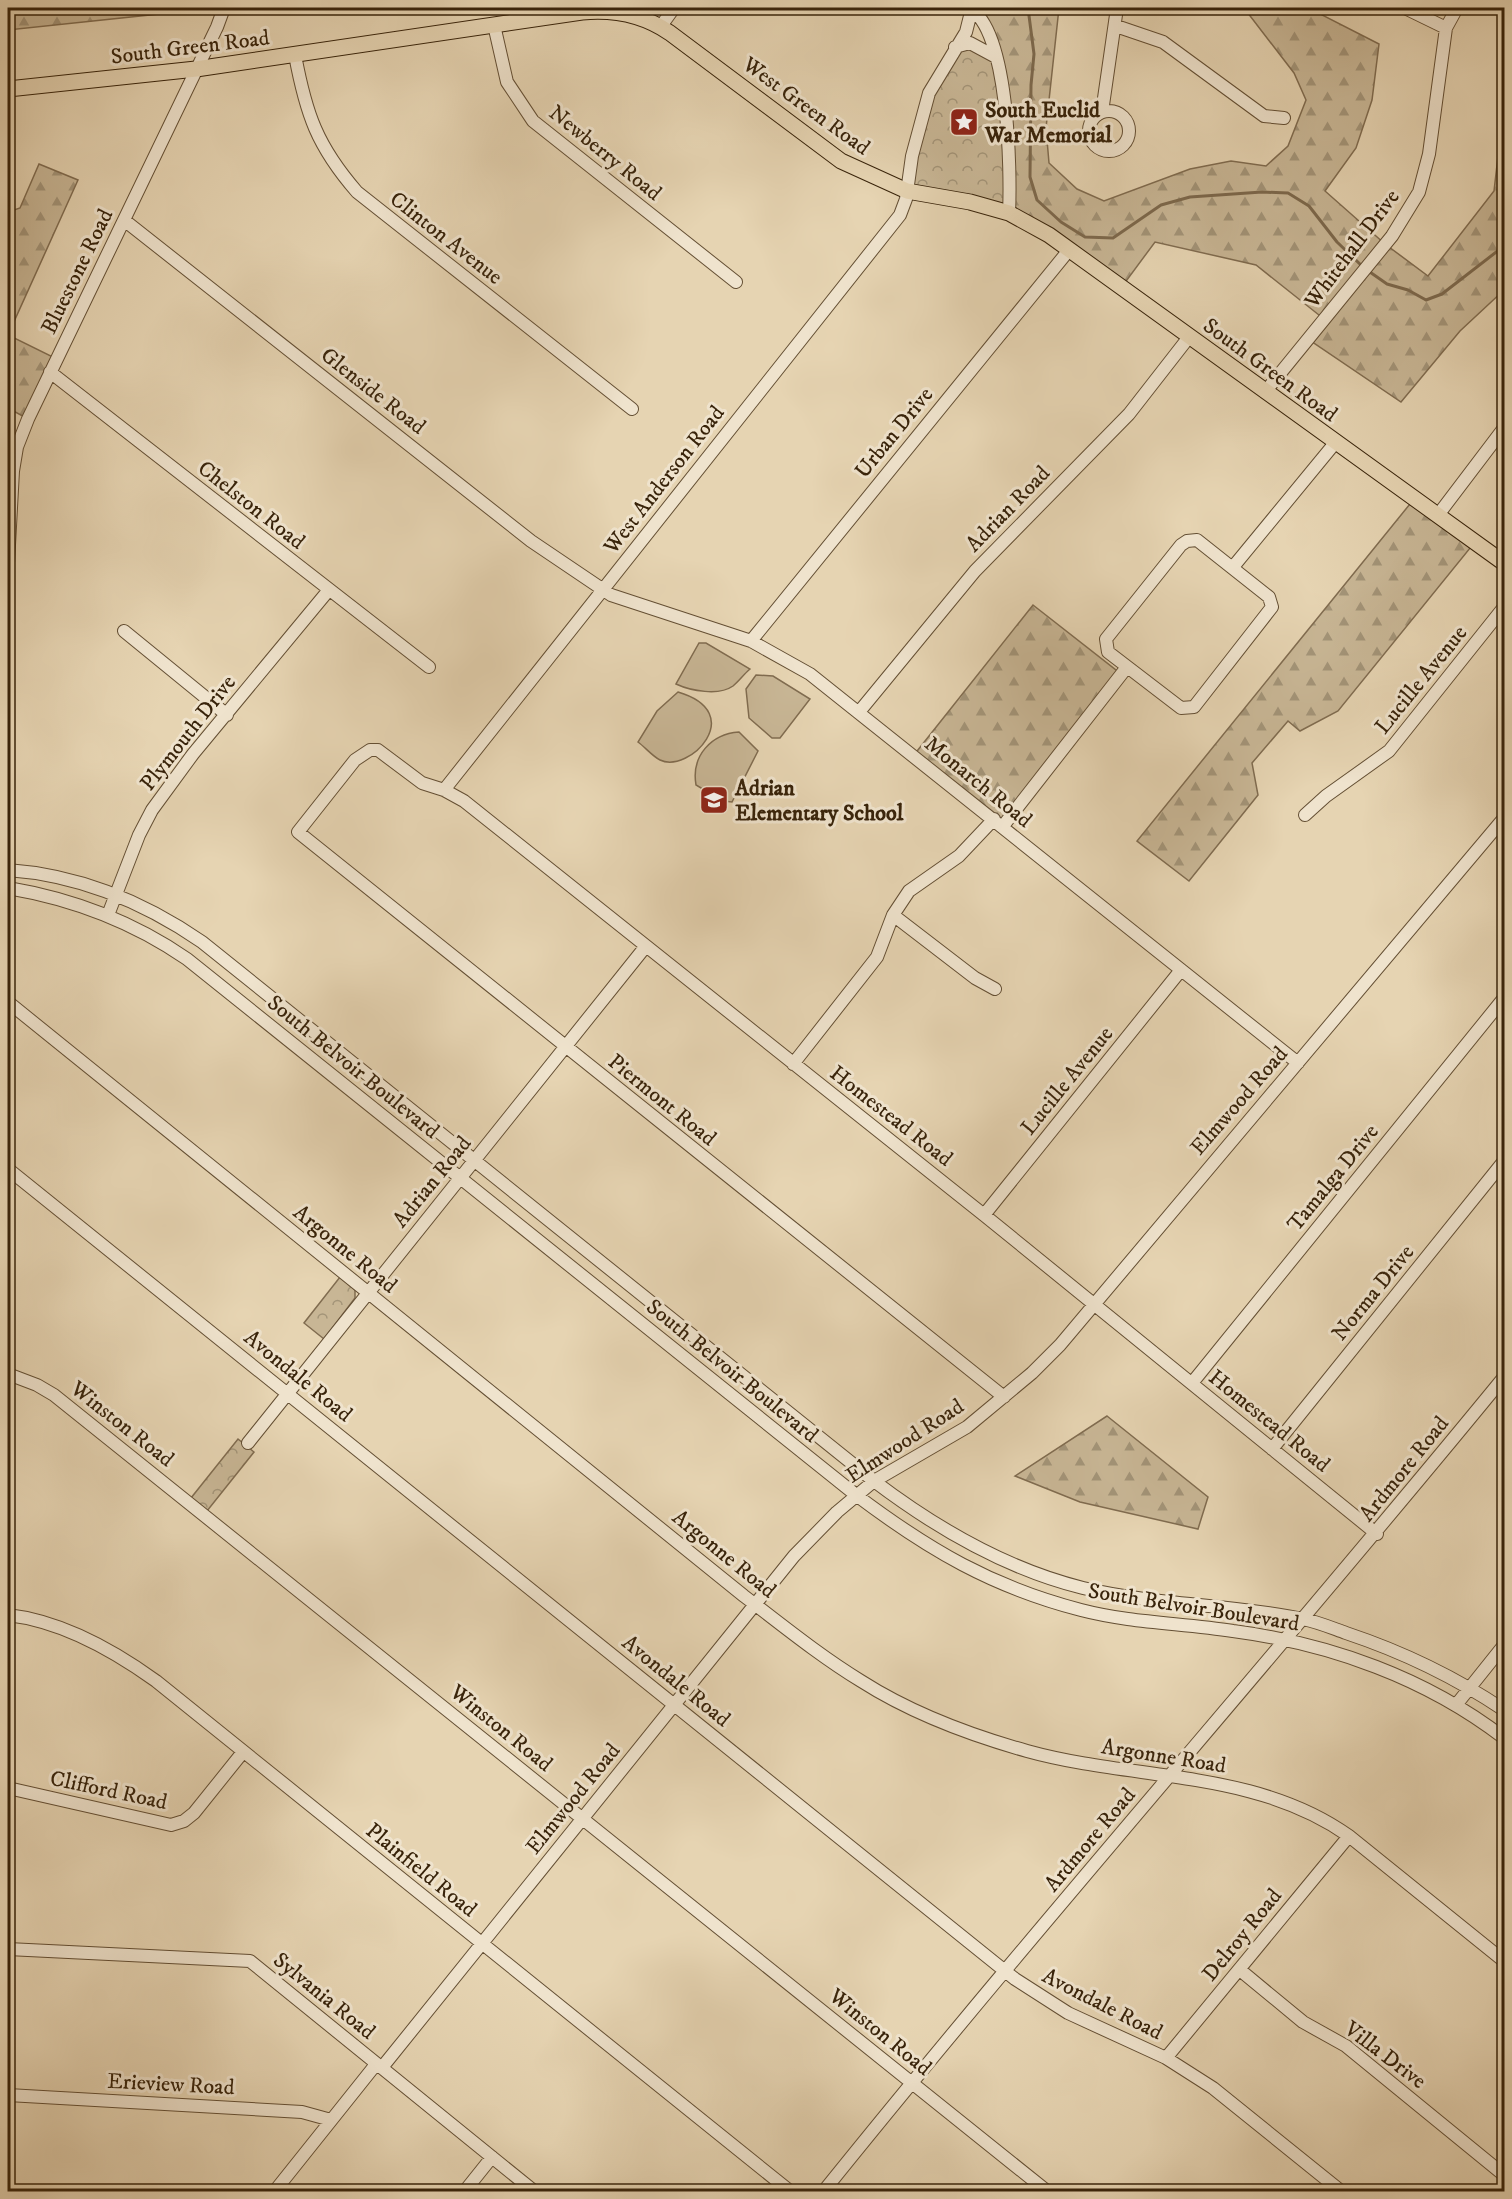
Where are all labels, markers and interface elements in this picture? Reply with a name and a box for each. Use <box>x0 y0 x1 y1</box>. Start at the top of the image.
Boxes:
street label: South Green Road <box>109 24 271 71</box>
street label: West Green Road <box>736 50 875 161</box>
place label: South Euclid War Memorial <box>984 97 1112 149</box>
street label: Newberry Road <box>543 99 667 207</box>
place icon: South Euclid War Memorial <box>948 106 980 138</box>
street label: Whitehall Drive <box>1298 184 1406 314</box>
street label: Clinton Avenue <box>384 186 508 291</box>
street label: Bluestone Road <box>35 205 119 339</box>
street label: South Green Road <box>1198 312 1343 428</box>
street label: Glenside Road <box>315 342 431 441</box>
street label: Urban Drive <box>849 382 939 484</box>
street label: West Anderson Road <box>597 400 730 560</box>
street label: Chelston Road <box>192 455 310 555</box>
street label: Adrian Road <box>960 460 1056 558</box>
street label: Lucille Avenue <box>1369 620 1473 740</box>
street label: Plymouth Drive <box>135 670 242 796</box>
street label: Monarch Road <box>919 731 1037 834</box>
place label: Adrian Elementary School <box>734 775 904 827</box>
school or university icon: Adrian Elementary School <box>698 784 730 816</box>
street label: South Belvoir Boulevard <box>262 989 445 1145</box>
street label: Lucille Avenue <box>1015 1021 1119 1141</box>
street label: Elmwood Road <box>1185 1041 1294 1161</box>
street label: Piermont Road <box>602 1048 722 1152</box>
street label: Homestead Road <box>824 1060 958 1173</box>
street label: Tamalga Drive <box>1282 1119 1385 1237</box>
street label: Adrian Road <box>387 1131 477 1233</box>
street label: Argonne Road <box>288 1199 402 1299</box>
street label: Norma Drive <box>1326 1239 1420 1347</box>
street label: South Belvoir Boulevard <box>641 1293 824 1449</box>
street label: Avondale Road <box>238 1324 358 1428</box>
street label: Homestead Road <box>1203 1364 1335 1478</box>
street label: Winston Road <box>64 1375 179 1473</box>
street label: Elmwood Road <box>841 1393 969 1489</box>
street label: Ardmore Road <box>1353 1411 1455 1527</box>
street label: Argonne Road <box>667 1504 781 1604</box>
street label: South Belvoir Boulevard <box>1086 1577 1301 1638</box>
street label: Avondale Road <box>616 1629 736 1733</box>
street label: Winston Road <box>444 1678 558 1778</box>
street label: Argonne Road <box>1099 1733 1228 1780</box>
street label: Elmwood Road <box>520 1738 626 1860</box>
street label: Clifford Road <box>48 1765 170 1816</box>
street label: Ardmore Road <box>1039 1782 1142 1898</box>
street label: Plainfield Road <box>360 1817 482 1923</box>
street label: Delroy Road <box>1197 1883 1288 1987</box>
street label: Sylvania Road <box>268 1947 381 2046</box>
street label: Avondale Road <box>1038 1962 1167 2046</box>
street label: Winston Road <box>823 1982 937 2082</box>
street label: Villa Drive <box>1338 2015 1431 2095</box>
street label: Erieview Road <box>107 2068 235 2101</box>

